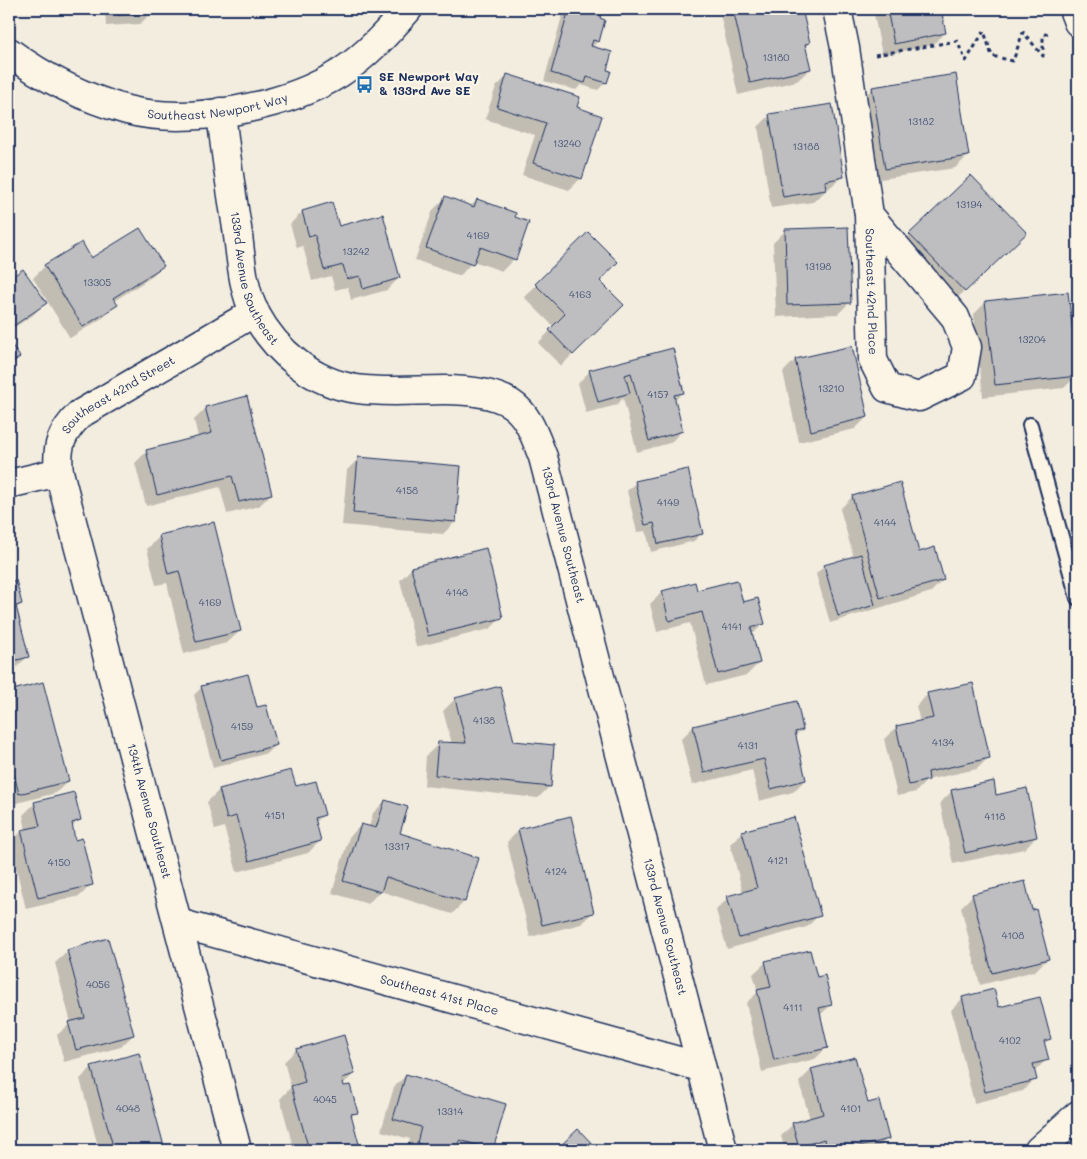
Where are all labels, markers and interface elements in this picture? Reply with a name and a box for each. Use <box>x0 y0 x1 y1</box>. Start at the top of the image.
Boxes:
house number: 13180 <box>762 50 790 64</box>
place label: SE Newport Way & 133rd Ave SE <box>379 68 479 98</box>
bus stop icon: SE Newport Way & 133rd Ave SE <box>355 74 375 94</box>
street label: Southeast Newport Way <box>147 89 290 123</box>
house number: 13182 <box>908 114 934 128</box>
house number: 13240 <box>553 136 581 150</box>
house number: 13188 <box>793 139 819 153</box>
house number: 13194 <box>956 197 982 211</box>
street label: 133rd Avenue Southeast <box>228 210 283 348</box>
house number: 4169 <box>467 228 489 242</box>
street label: Southeast 42nd Place <box>862 228 882 355</box>
house number: 13242 <box>342 244 370 258</box>
house number: 13198 <box>805 259 831 273</box>
house number: 13305 <box>83 275 111 289</box>
house number: 4163 <box>569 287 591 301</box>
house number: 13204 <box>1018 332 1046 346</box>
street label: Southeast 42nd Street <box>57 351 177 436</box>
house number: 13210 <box>818 381 844 395</box>
house number: 4157 <box>647 387 669 401</box>
street label: 133rd Avenue Southeast <box>539 464 590 605</box>
house number: 4158 <box>396 483 418 497</box>
house number: 4149 <box>657 495 679 509</box>
house number: 4144 <box>874 515 896 529</box>
house number: 4148 <box>446 585 468 599</box>
house number: 4169 <box>199 595 221 609</box>
house number: 4141 <box>722 619 742 633</box>
house number: 4138 <box>473 713 495 727</box>
house number: 4159 <box>231 719 253 733</box>
house number: 4134 <box>932 735 954 749</box>
house number: 4131 <box>738 738 758 752</box>
street label: 134th Avenue Southeast <box>124 741 176 880</box>
house number: 4151 <box>265 808 285 822</box>
house number: 4118 <box>985 809 1005 823</box>
house number: 13317 <box>384 839 411 853</box>
house number: 4121 <box>768 853 788 867</box>
house number: 4150 <box>48 855 70 869</box>
street label: 133rd Avenue Southeast <box>640 856 691 997</box>
house number: 4124 <box>545 864 567 878</box>
house number: 4108 <box>1002 928 1024 942</box>
street label: Southeast 41st Place <box>379 970 501 1018</box>
house number: 4056 <box>86 977 110 991</box>
house number: 4111 <box>783 1000 803 1014</box>
house number: 4102 <box>999 1033 1021 1047</box>
house number: 4045 <box>313 1092 337 1106</box>
house number: 4048 <box>116 1101 140 1115</box>
house number: 4101 <box>841 1101 861 1115</box>
house number: 13314 <box>437 1104 463 1118</box>

